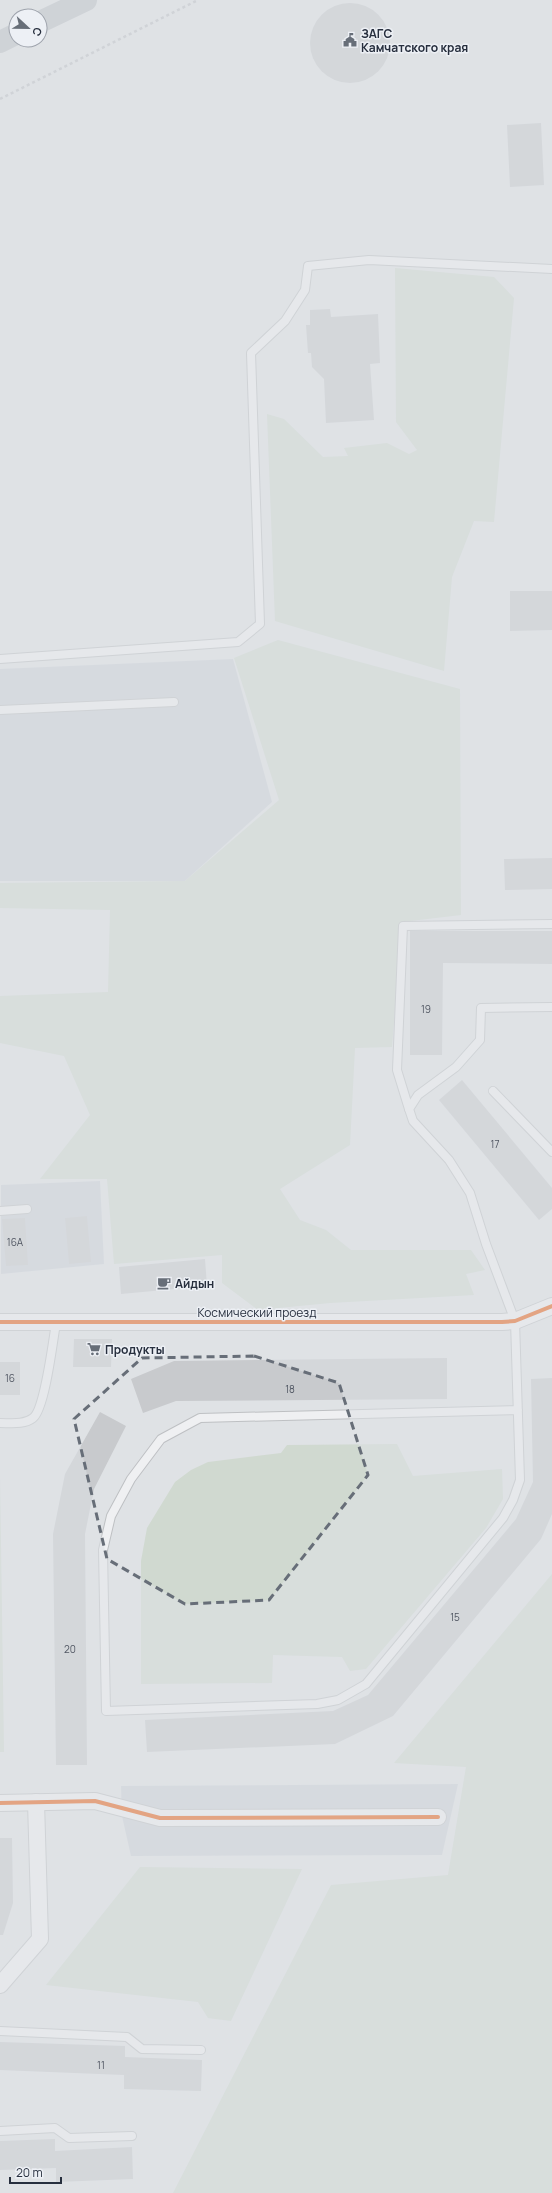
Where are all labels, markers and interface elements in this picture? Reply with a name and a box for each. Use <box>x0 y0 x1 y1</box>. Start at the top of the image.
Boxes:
north arrow <box>8 8 48 48</box>
text: С <box>29 25 46 39</box>
place label: ЗАГС Камчатского края <box>361 25 468 56</box>
public building icon: ЗАГС Камчатского края <box>342 32 358 48</box>
house number: 19 <box>421 1002 431 1016</box>
house number: 17 <box>491 1137 499 1151</box>
house number: 16А <box>7 1235 24 1249</box>
cafe icon: Айдын <box>156 1275 172 1291</box>
place label: Айдын <box>175 1275 214 1292</box>
street label: Космический проезд <box>198 1304 316 1321</box>
supermarket icon: Продукты <box>86 1341 102 1357</box>
place label: Продукты <box>105 1341 165 1358</box>
house number: 16 <box>5 1371 15 1385</box>
house number: 18 <box>285 1382 295 1396</box>
house number: 15 <box>450 1610 460 1624</box>
house number: 20 <box>64 1642 76 1656</box>
house number: 11 <box>97 2058 105 2072</box>
scale bar <box>10 2159 61 2185</box>
text: 20 m <box>16 2164 43 2181</box>

